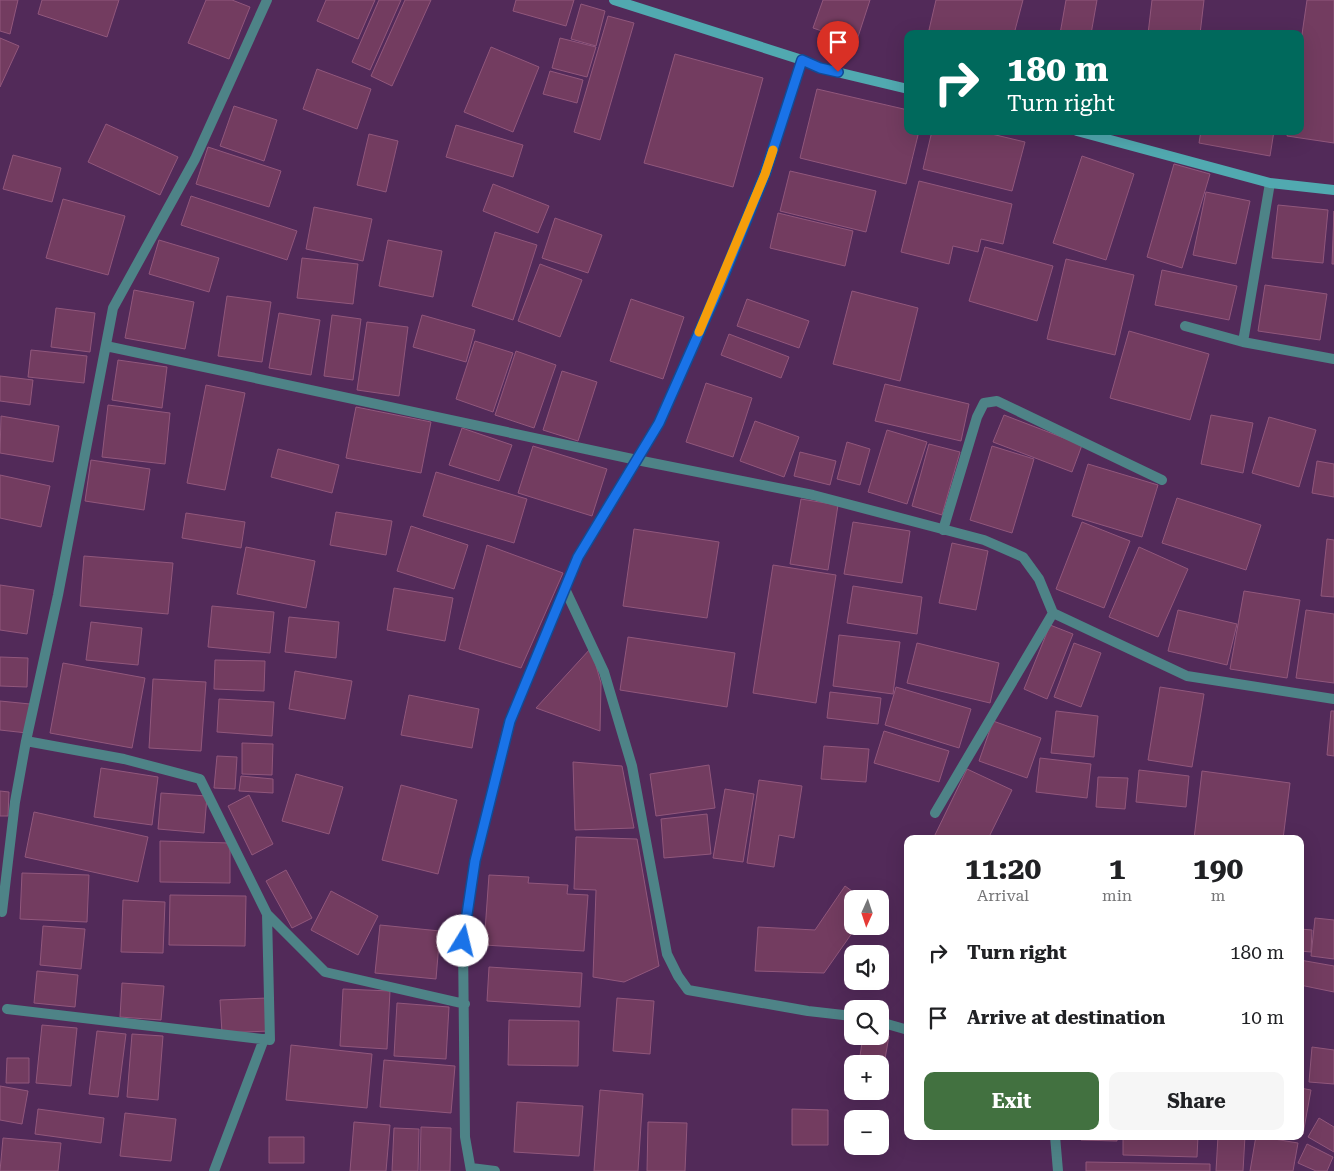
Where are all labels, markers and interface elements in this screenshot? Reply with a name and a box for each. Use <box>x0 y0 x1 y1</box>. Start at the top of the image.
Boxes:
pin <box>817 21 859 72</box>
icon: arrive <box>824 28 852 56</box>
text: 180 m <box>1007 49 1108 90</box>
icon: right <box>924 50 989 115</box>
text: Turn right <box>1007 91 1115 116</box>
text: 11:20 <box>965 851 1041 886</box>
text: 1 <box>1109 851 1125 886</box>
text: 190 <box>1193 851 1243 886</box>
text: Arrival <box>977 886 1029 905</box>
text: min <box>1102 886 1132 905</box>
text: m <box>1211 886 1225 905</box>
north arrow <box>844 890 889 935</box>
map controls <box>844 890 889 1155</box>
position arrow <box>436 914 488 966</box>
icon: right <box>924 939 952 967</box>
text: Turn right <box>967 941 1067 964</box>
text: 180 m <box>1230 941 1284 964</box>
button: sound <box>844 945 889 990</box>
button: search <box>844 1000 889 1045</box>
icon: arrive <box>924 1004 952 1032</box>
text: Arrive at destination <box>967 1006 1165 1029</box>
text: 10 m <box>1241 1006 1284 1029</box>
button: + <box>844 1055 889 1100</box>
button: Exit <box>924 1072 1099 1130</box>
button: Share <box>1109 1072 1284 1130</box>
button: − <box>844 1110 889 1155</box>

